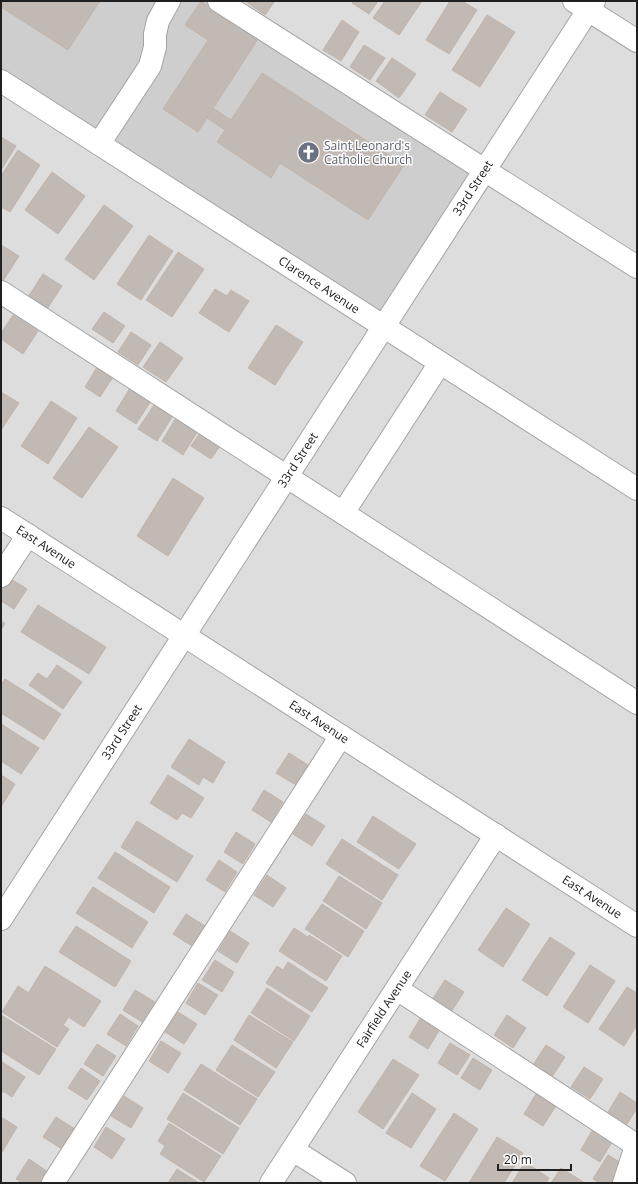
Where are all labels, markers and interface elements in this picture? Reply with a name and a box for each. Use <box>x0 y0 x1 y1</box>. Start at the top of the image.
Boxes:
place label: Saint Leonard's Catholic Church <box>324 137 412 168</box>
church icon: Saint Leonard's Catholic Church <box>296 140 322 166</box>
street label: 33rd Street <box>448 157 497 219</box>
street label: Clarence Avenue <box>275 252 363 317</box>
street label: 33rd Street <box>273 429 322 491</box>
street label: East Avenue <box>13 521 80 572</box>
street label: East Avenue <box>286 696 353 747</box>
street label: 33rd Street <box>97 701 146 763</box>
street label: East Avenue <box>559 871 626 922</box>
street label: Fairfield Avenue <box>352 966 415 1051</box>
scale bar <box>498 1146 571 1172</box>
text: 20 m <box>504 1151 532 1168</box>

